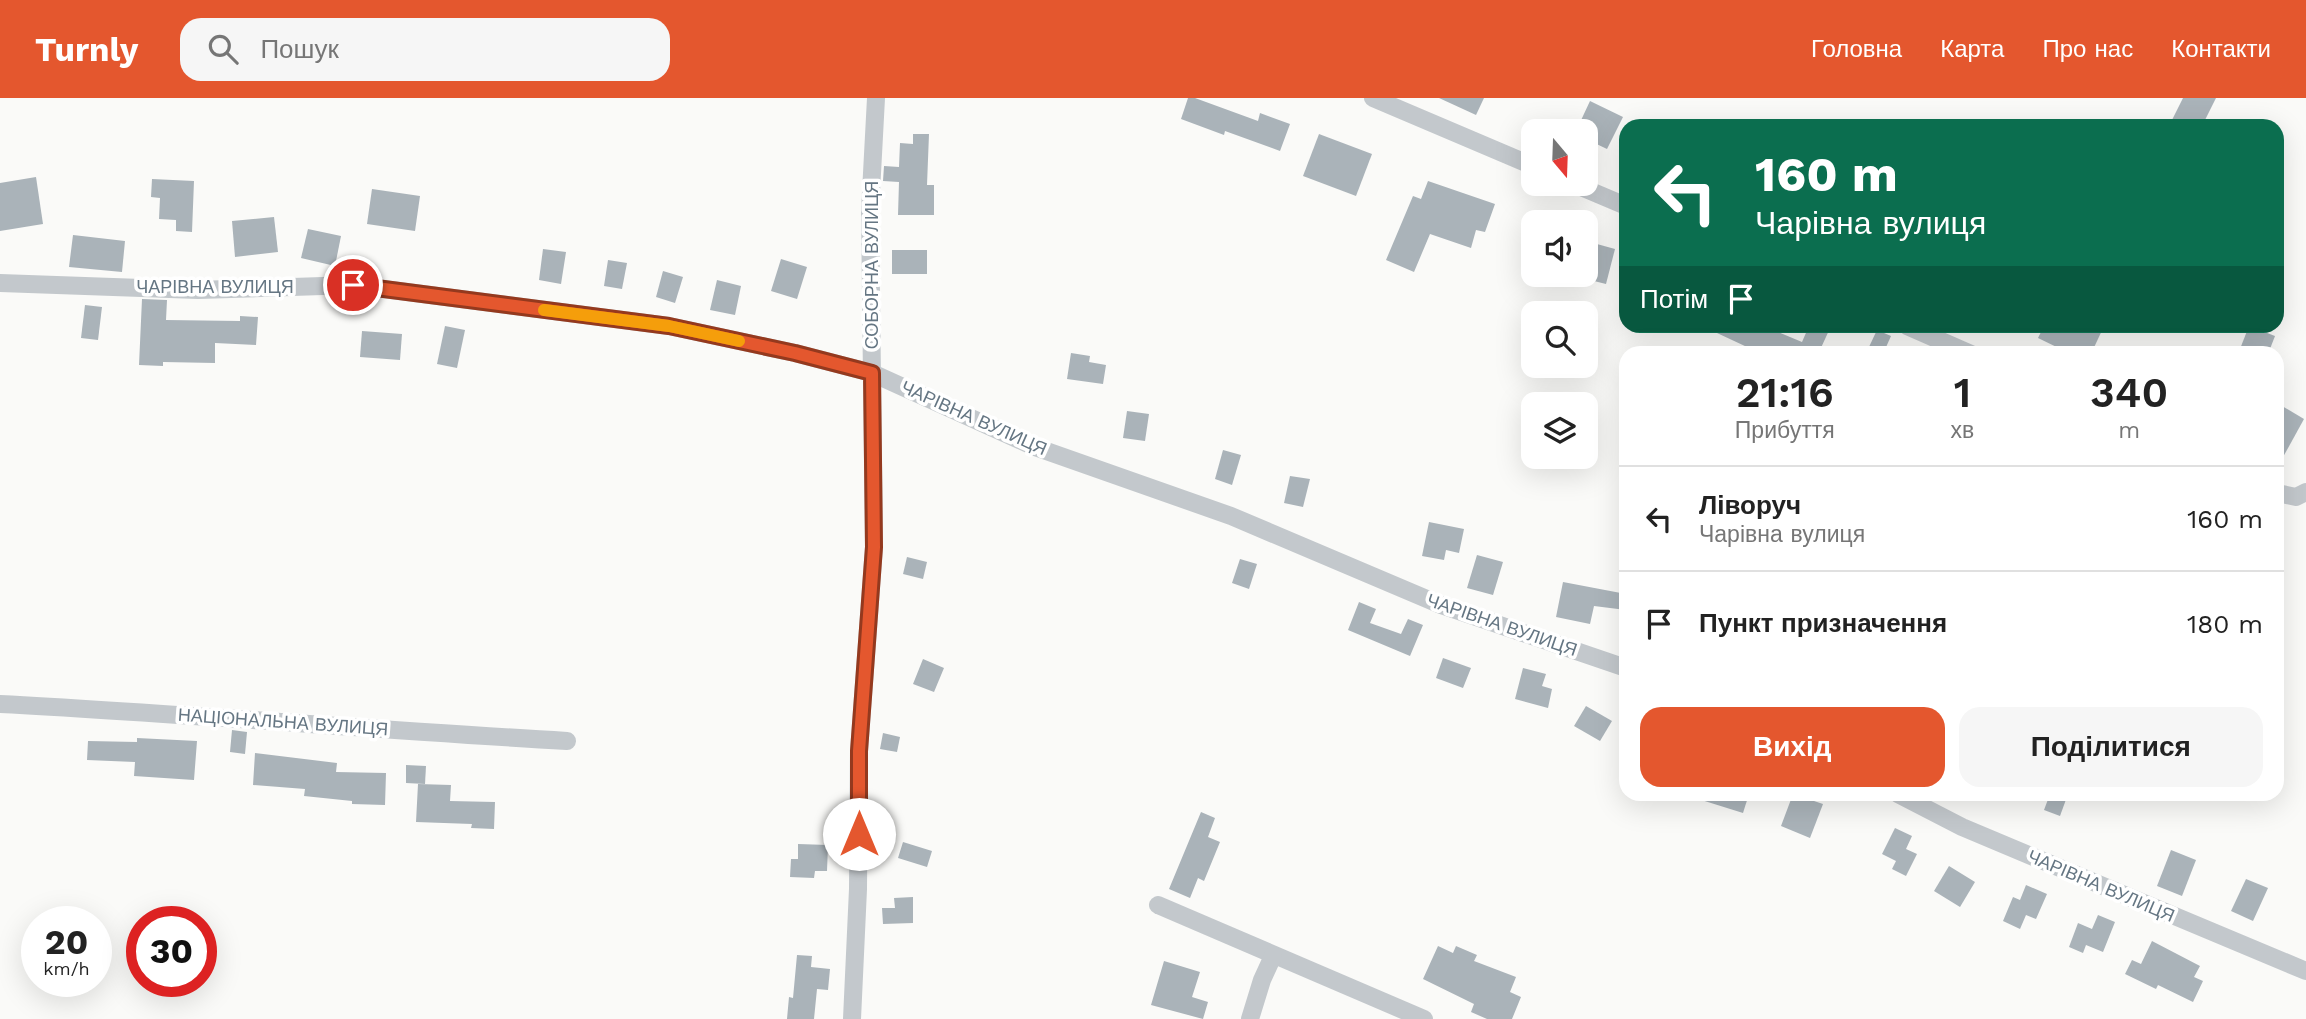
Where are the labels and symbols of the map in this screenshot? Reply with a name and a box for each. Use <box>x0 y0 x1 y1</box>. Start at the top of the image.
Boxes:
north arrow <box>1521 119 1598 196</box>
street label: СОБОРНА ВУЛИЦЯ <box>861 181 882 349</box>
pin <box>323 255 383 315</box>
street label: ЧАРІВНА ВУЛИЦЯ <box>136 276 294 297</box>
street label: ЧАРІВНА ВУЛИЦЯ <box>898 376 1050 459</box>
street label: ЧАРІВНА ВУЛИЦЯ <box>1424 589 1580 660</box>
street label: НАЦІОНАЛЬНА ВУЛИЦЯ <box>177 704 389 739</box>
position arrow <box>822 797 896 871</box>
street label: ЧАРІВНА ВУЛИЦЯ <box>2025 845 2178 926</box>
speed limit sign: 30 <box>126 906 217 997</box>

